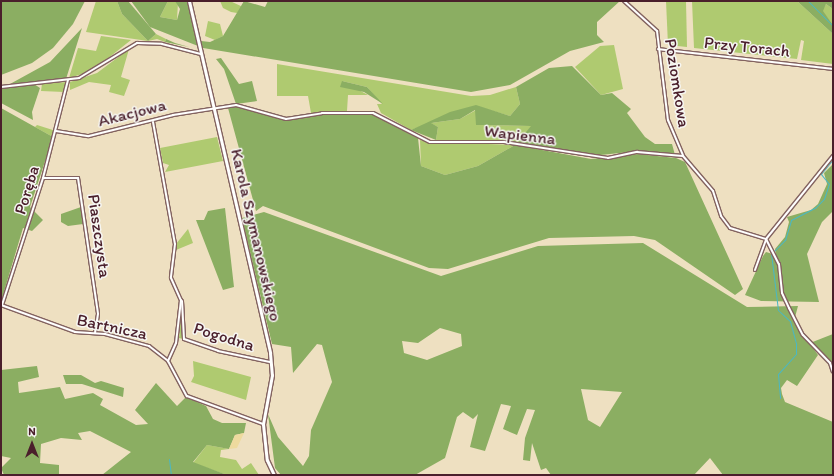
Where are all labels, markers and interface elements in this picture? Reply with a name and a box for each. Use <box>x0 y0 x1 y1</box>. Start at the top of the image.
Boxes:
street label: Przy Torach <box>704 32 790 62</box>
street label: Poziomkowa <box>660 37 694 129</box>
street label: Akacjowa <box>96 95 168 131</box>
street label: Wapienna <box>483 120 557 150</box>
street label: Karola Szymanowskiego <box>226 146 286 324</box>
street label: Poręba <box>10 163 44 217</box>
street label: Piaszczysta <box>83 193 115 279</box>
street label: Bartnicza <box>75 310 149 344</box>
street label: Pogodna <box>191 318 257 356</box>
north arrow <box>12 424 52 464</box>
text: N <box>28 425 36 438</box>

